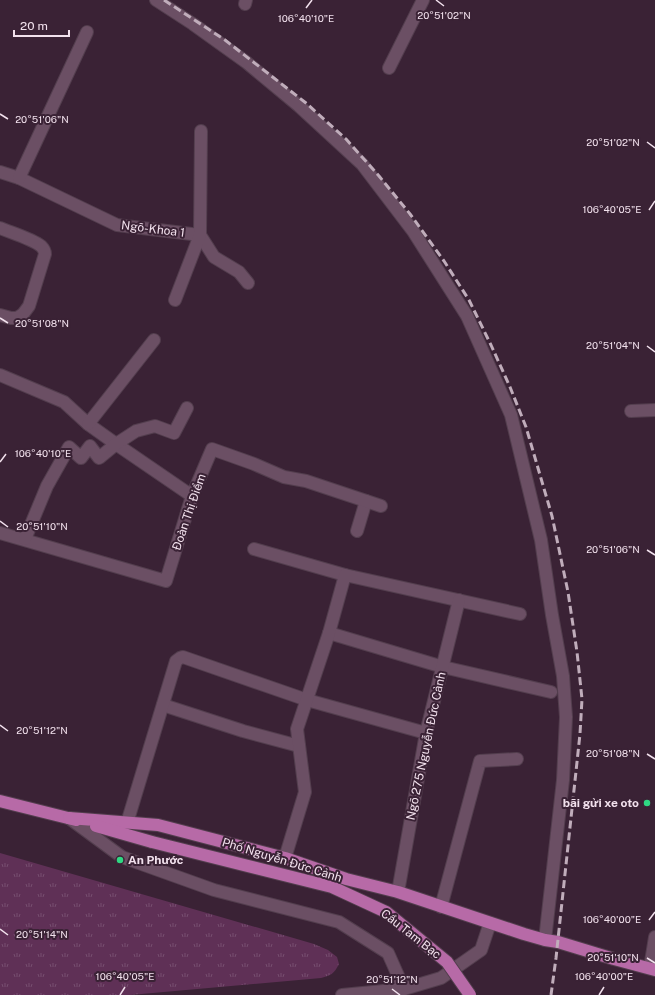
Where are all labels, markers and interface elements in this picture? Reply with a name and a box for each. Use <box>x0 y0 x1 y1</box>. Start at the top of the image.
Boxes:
text: 20°51'02"N <box>417 9 471 21</box>
scale bar <box>14 12 69 38</box>
text: 106°40'10"E <box>278 12 334 24</box>
text: 20 m <box>20 19 48 33</box>
text: 20°51'06"N <box>15 113 69 125</box>
text: 20°51'02"N <box>586 136 640 148</box>
text: 106°40'05"E <box>583 203 641 215</box>
street label: Ngõ-Khoa 1 <box>120 218 186 240</box>
text: 20°51'08"N <box>15 317 69 329</box>
text: 20°51'04"N <box>586 339 640 351</box>
text: 106°40'10"E <box>15 447 71 459</box>
street label: Đoàn Thị Điểm <box>169 472 209 552</box>
text: 20°51'10"N <box>16 520 68 532</box>
text: 20°51'06"N <box>586 543 640 555</box>
street label: Ngõ 275 Nguyễn Đức Cảnh <box>403 671 449 821</box>
text: 20°51'12"N <box>16 724 68 736</box>
text: 20°51'08"N <box>586 747 640 759</box>
place label: bãi gửi xe oto <box>563 796 639 810</box>
marker: bãi gửi xe oto <box>642 798 652 808</box>
street label: Phố Nguyễn Đức Cảnh <box>220 835 344 885</box>
place label: An Phước <box>128 853 184 867</box>
marker: An Phước <box>115 855 125 865</box>
street label: Cầu Tam Bạc <box>378 906 444 962</box>
text: 106°40'00"E <box>583 913 641 925</box>
text: 20°51'14"N <box>16 928 68 940</box>
text: 20°51'10"N <box>587 951 639 963</box>
text: 106°40'05"E <box>96 970 154 982</box>
text: 106°40'00"E <box>575 970 633 982</box>
text: 20°51'12"N <box>366 973 418 985</box>

